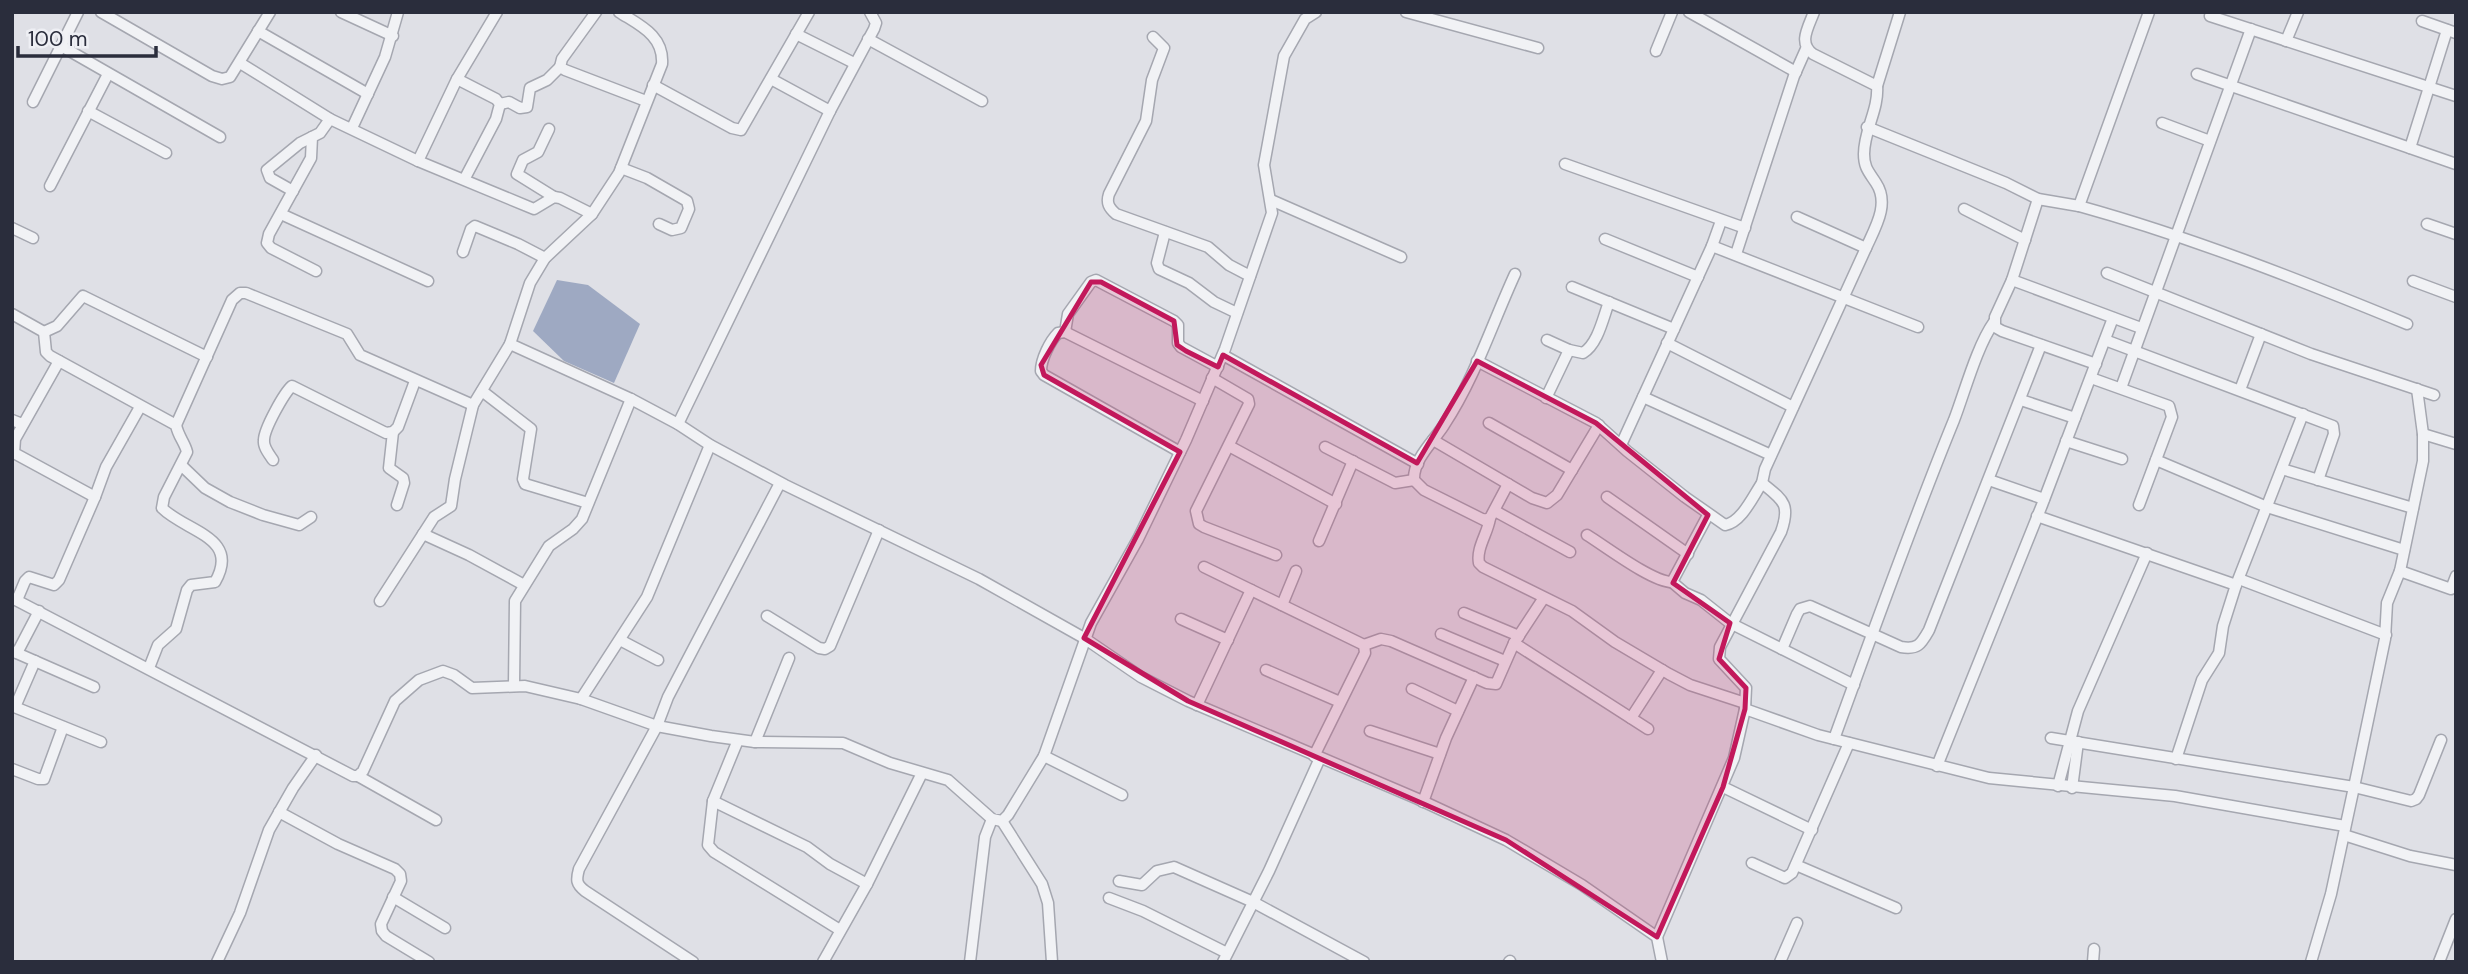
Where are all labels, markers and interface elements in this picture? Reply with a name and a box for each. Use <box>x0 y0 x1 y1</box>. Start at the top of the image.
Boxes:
scale bar <box>18 14 156 58</box>
text: 100 m <box>28 25 88 53</box>

